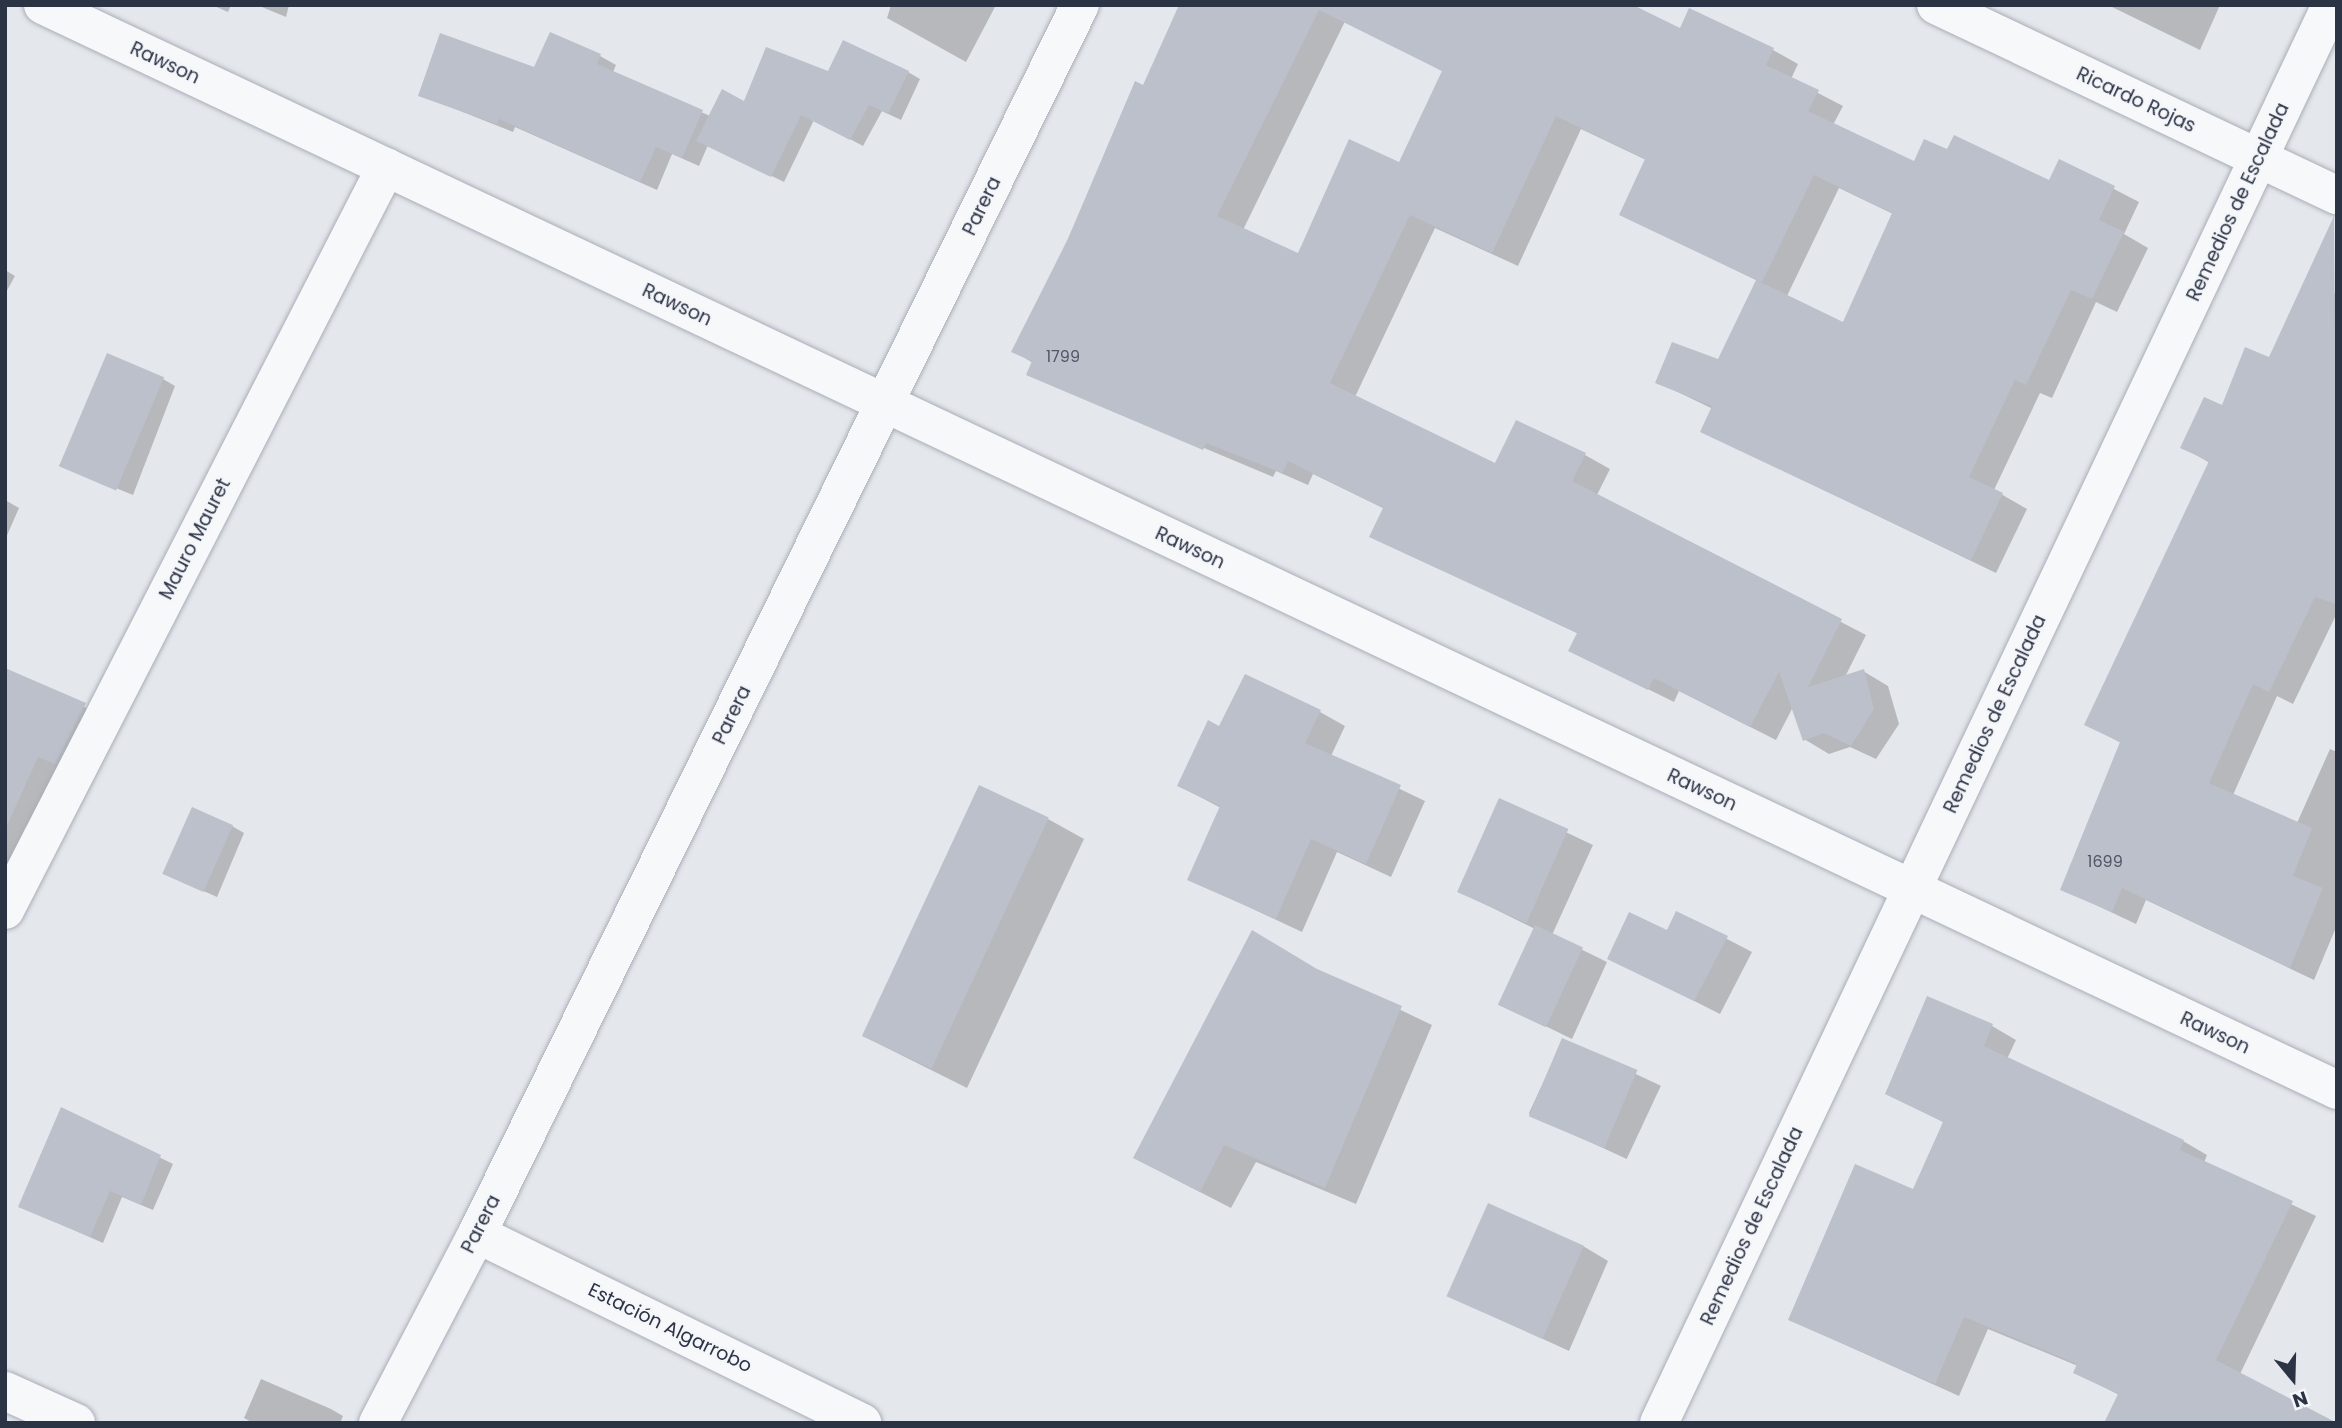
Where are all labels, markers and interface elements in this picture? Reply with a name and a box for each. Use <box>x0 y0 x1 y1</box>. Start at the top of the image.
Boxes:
street label: Rawson <box>127 37 203 89</box>
street label: Ricardo Rojas <box>2073 62 2199 138</box>
street label: Remedios de Escalada <box>2182 99 2294 305</box>
street label: Parera <box>958 173 1006 239</box>
street label: Rawson <box>639 279 715 331</box>
house number: 1799 <box>1046 347 1080 367</box>
street label: Mauro Mauret <box>155 475 235 603</box>
street label: Rawson <box>1152 522 1228 574</box>
street label: Remedios de Escalada <box>1939 611 2051 817</box>
street label: Parera <box>708 682 756 748</box>
street label: Rawson <box>1664 764 1740 816</box>
house number: 1699 <box>2087 852 2123 872</box>
street label: Rawson <box>2177 1007 2253 1059</box>
street label: Remedios de Escalada <box>1696 1123 1808 1329</box>
street label: Parera <box>457 1191 505 1257</box>
street label: Estación Algarrobo <box>584 1278 756 1378</box>
north arrow <box>2258 1344 2328 1414</box>
text: N <box>2289 1384 2311 1414</box>

